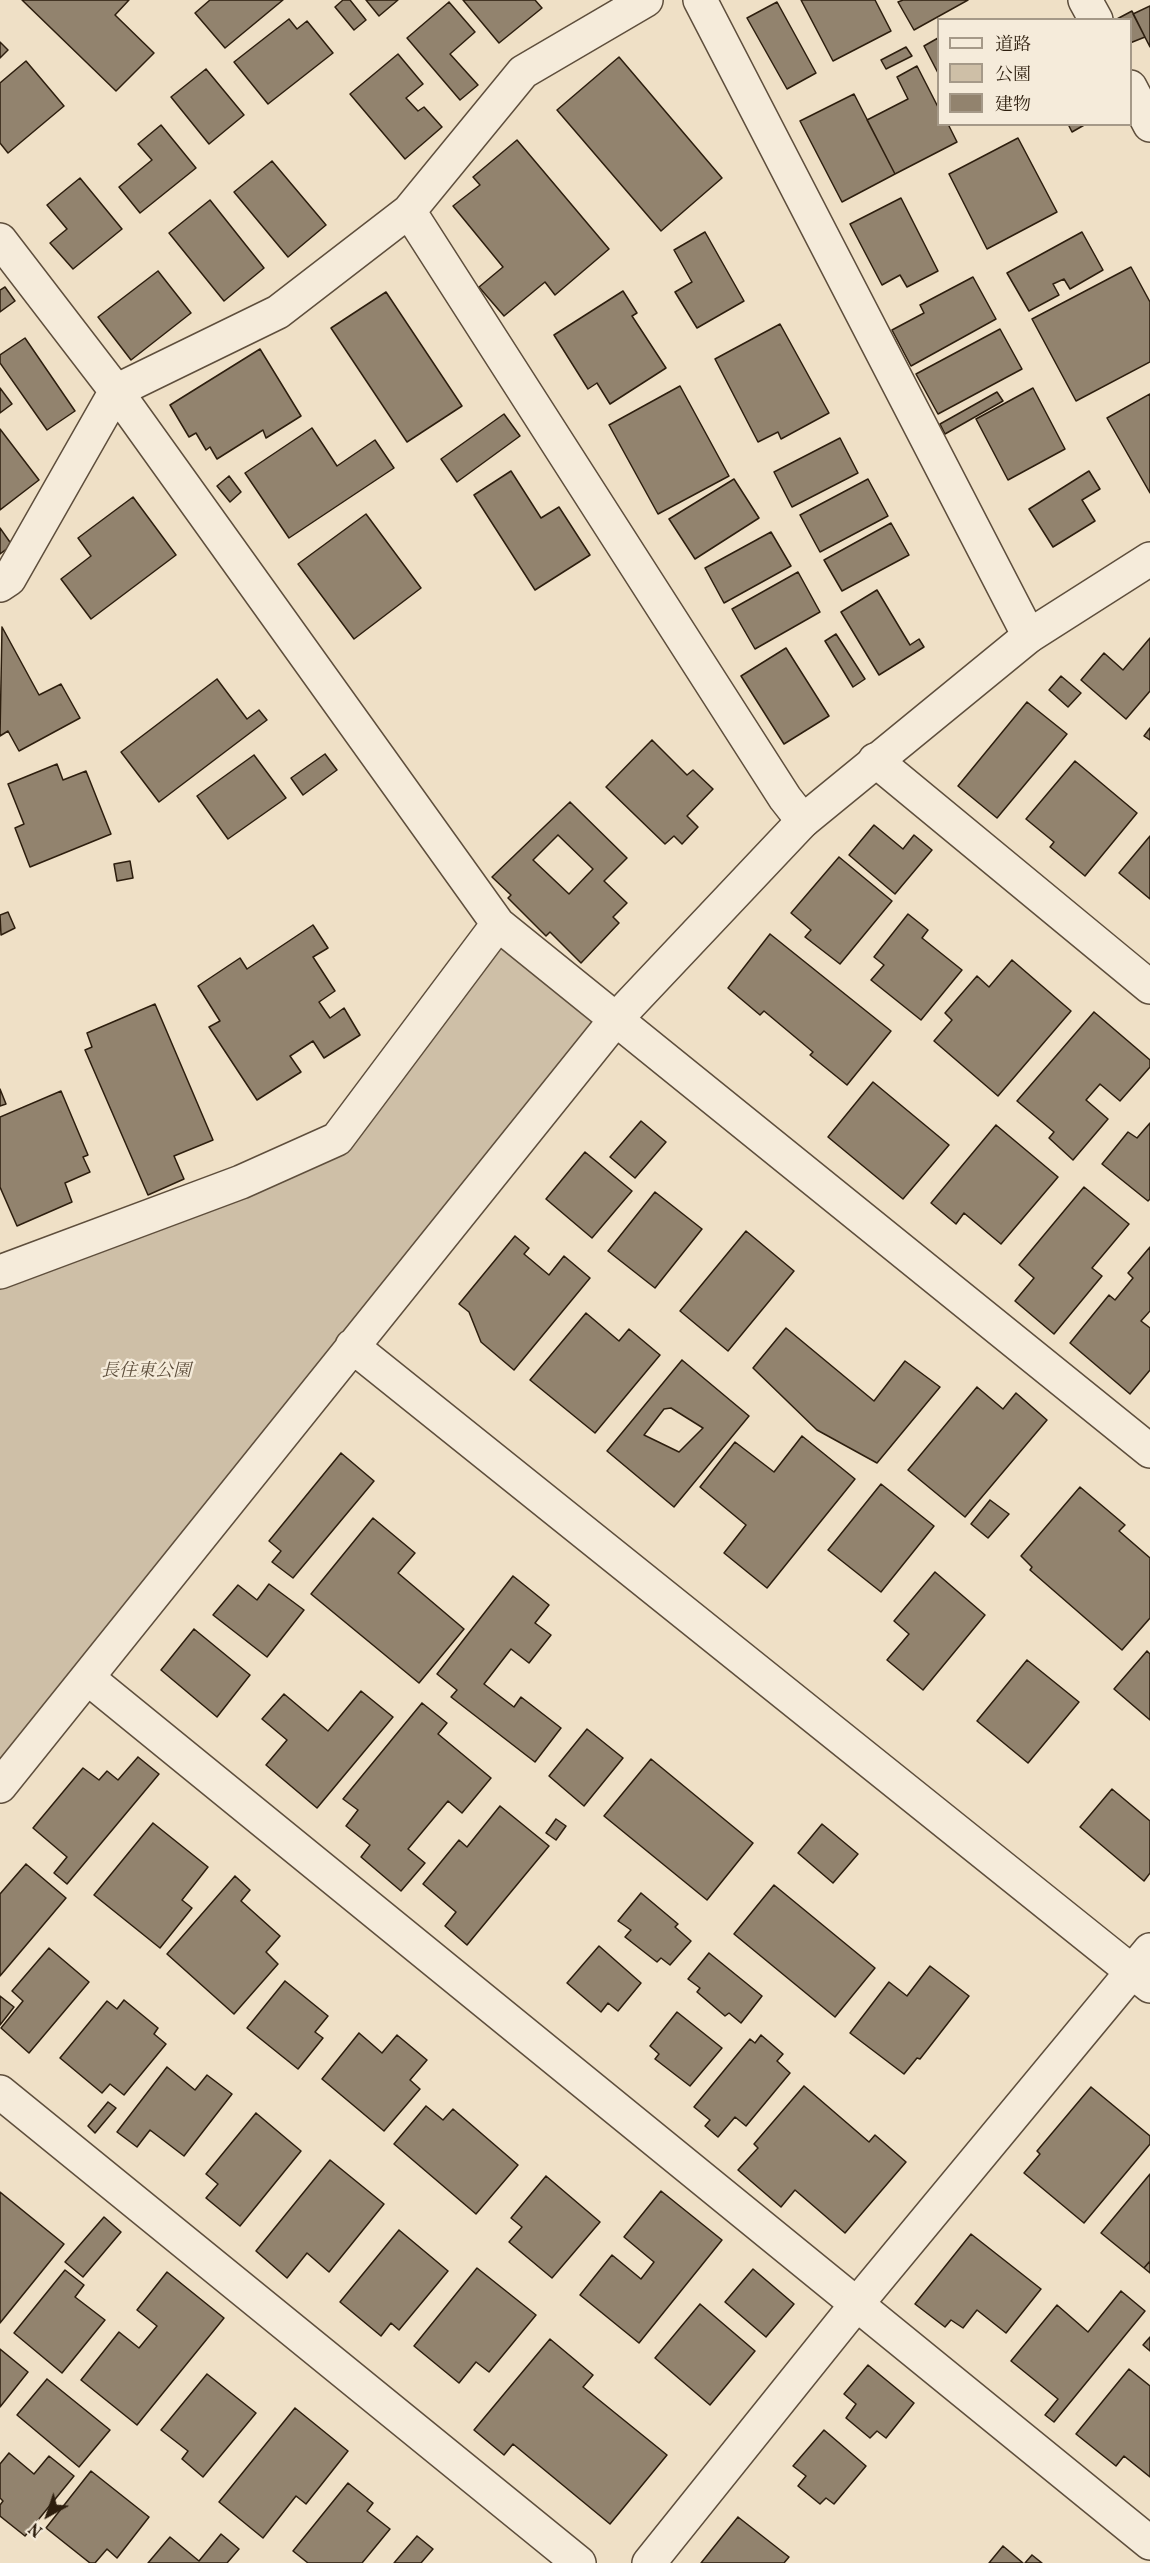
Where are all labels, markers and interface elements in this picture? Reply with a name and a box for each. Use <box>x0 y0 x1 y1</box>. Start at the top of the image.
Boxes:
legend <box>937 18 1132 126</box>
text: 道路 <box>995 33 1031 58</box>
text: 公園 <box>995 63 1031 88</box>
text: 建物 <box>995 93 1031 118</box>
park label: 長住東公園 <box>101 1362 191 1384</box>
north arrow <box>18 2485 78 2545</box>
text: N <box>25 2517 48 2541</box>

